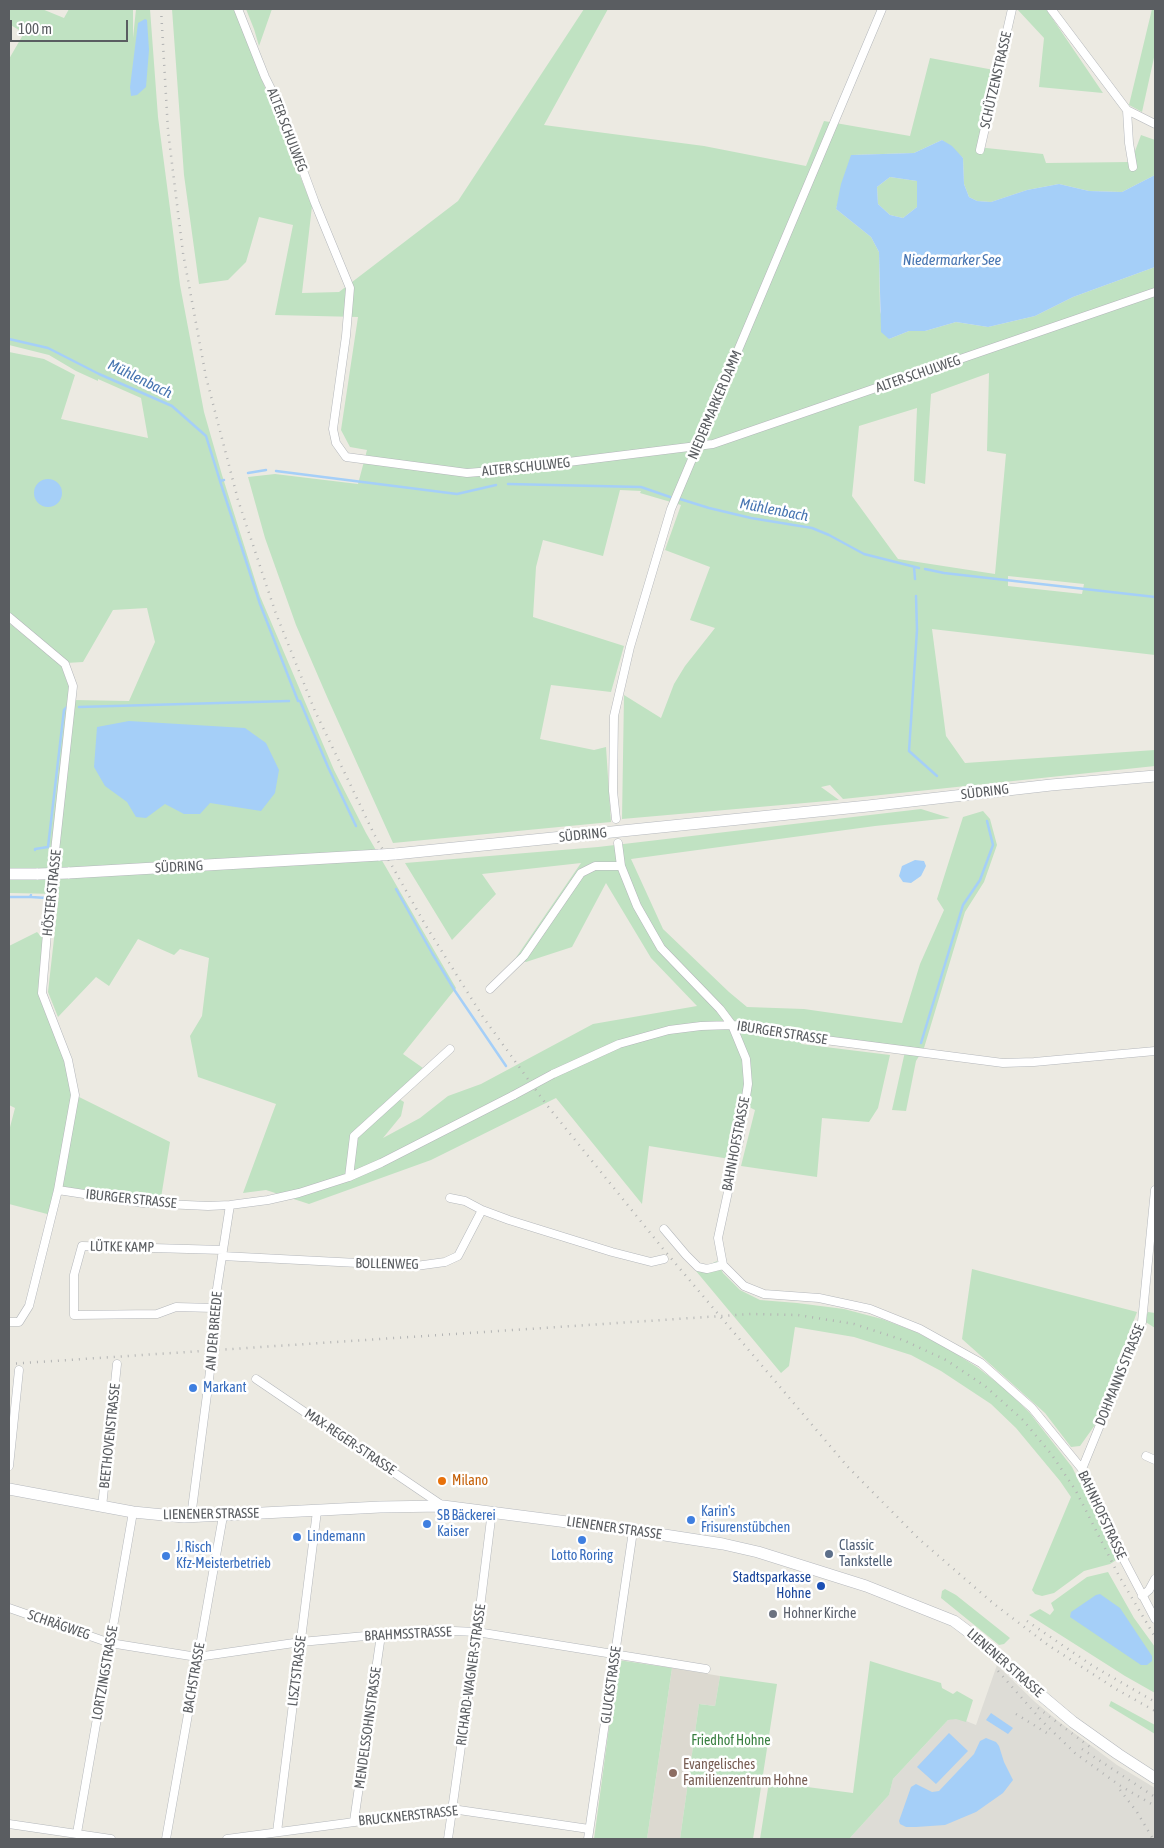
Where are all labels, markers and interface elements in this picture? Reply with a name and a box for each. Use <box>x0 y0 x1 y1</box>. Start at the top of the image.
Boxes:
scale bar <box>12 10 130 42</box>
text: 100 m <box>18 20 52 37</box>
street label: SCHÜTZENSTRASSE <box>977 30 1015 130</box>
street label: ALTER SCHULWEG <box>263 86 311 174</box>
water label: Niedermarker See <box>903 251 1001 269</box>
street label: NIEDERMARKER DAMM <box>684 348 746 462</box>
street label: ALTER SCHULWEG <box>873 352 963 396</box>
water label: Mühlenbach <box>105 356 175 402</box>
street label: ALTER SCHULWEG <box>481 454 571 480</box>
water label: Mühlenbach <box>738 495 810 525</box>
street label: SÜDRING <box>960 781 1010 803</box>
street label: SÜDRING <box>558 824 608 846</box>
street label: HÖSTER STRASSE <box>39 849 65 937</box>
street label: SÜDRING <box>154 857 204 877</box>
street label: IBURGER STRASSE <box>736 1018 828 1048</box>
street label: BAHNHOFSTRASSE <box>719 1096 753 1192</box>
street label: IBURGER STRASSE <box>85 1186 177 1212</box>
street label: LÜTKE KAMP <box>90 1238 154 1256</box>
street label: BOLLENWEG <box>355 1255 419 1273</box>
street label: AN DER BREEDE <box>202 1291 226 1371</box>
street label: DOHMANNS STRASSE <box>1092 1322 1148 1428</box>
place label: Markant <box>203 1380 247 1396</box>
marker: Markant <box>187 1382 199 1394</box>
street label: BEETHOVENSTRASSE <box>96 1383 124 1489</box>
street label: MAX-REGER-STRASSE <box>301 1405 399 1479</box>
street label: BAHNHOFSTRASSE <box>1074 1468 1130 1562</box>
place label: Milano <box>452 1473 488 1489</box>
marker: Milano <box>436 1475 448 1487</box>
place label: Karin's Frisurenstübchen <box>701 1504 790 1536</box>
street label: LIENENER STRASSE <box>163 1505 259 1523</box>
place label: SB Bäckerei Kaiser <box>437 1508 496 1540</box>
street label: LIENENER STRASSE <box>565 1513 663 1543</box>
marker: Karin's Frisurenstübchen <box>685 1514 697 1526</box>
marker: SB Bäckerei Kaiser <box>421 1518 433 1530</box>
place label: Lindemann <box>307 1529 366 1545</box>
marker: Lindemann <box>291 1531 303 1543</box>
marker: Lotto Roring <box>576 1534 588 1546</box>
place label: Classic Tankstelle <box>839 1538 892 1570</box>
place label: J. Risch Kfz-Meisterbetrieb <box>176 1540 271 1572</box>
place label: Lotto Roring <box>551 1548 613 1564</box>
marker: Classic Tankstelle <box>823 1548 835 1560</box>
marker: J. Risch Kfz-Meisterbetrieb <box>160 1550 172 1562</box>
place label: Stadtsparkasse Hohne <box>733 1570 811 1602</box>
marker: Stadtsparkasse Hohne <box>815 1580 827 1592</box>
street label: RICHARD-WAGNER-STRASSE <box>453 1603 489 1747</box>
street label: SCHRÄGWEG <box>25 1606 93 1644</box>
place label: Hohner Kirche <box>783 1606 856 1622</box>
marker: Hohner Kirche <box>767 1608 779 1620</box>
street label: BRAHMSSTRASSE <box>364 1623 452 1645</box>
street label: LORTZINGSTRASSE <box>88 1624 122 1722</box>
street label: LIENENER STRASSE <box>963 1625 1047 1701</box>
street label: LISZTSTRASSE <box>284 1635 310 1707</box>
street label: BACHSTRASSE <box>180 1641 208 1715</box>
street label: GLUCKSTRASSE <box>597 1645 625 1725</box>
street label: MENDELSSOHNSTRASSE <box>351 1666 385 1790</box>
park label: Friedhof Hohne <box>691 1733 771 1749</box>
place label: Evangelisches Familienzentrum Hohne <box>683 1757 808 1790</box>
marker: Evangelisches Familienzentrum Hohne <box>667 1767 679 1779</box>
street label: BRUCKNERSTRASSE <box>357 1802 459 1830</box>

